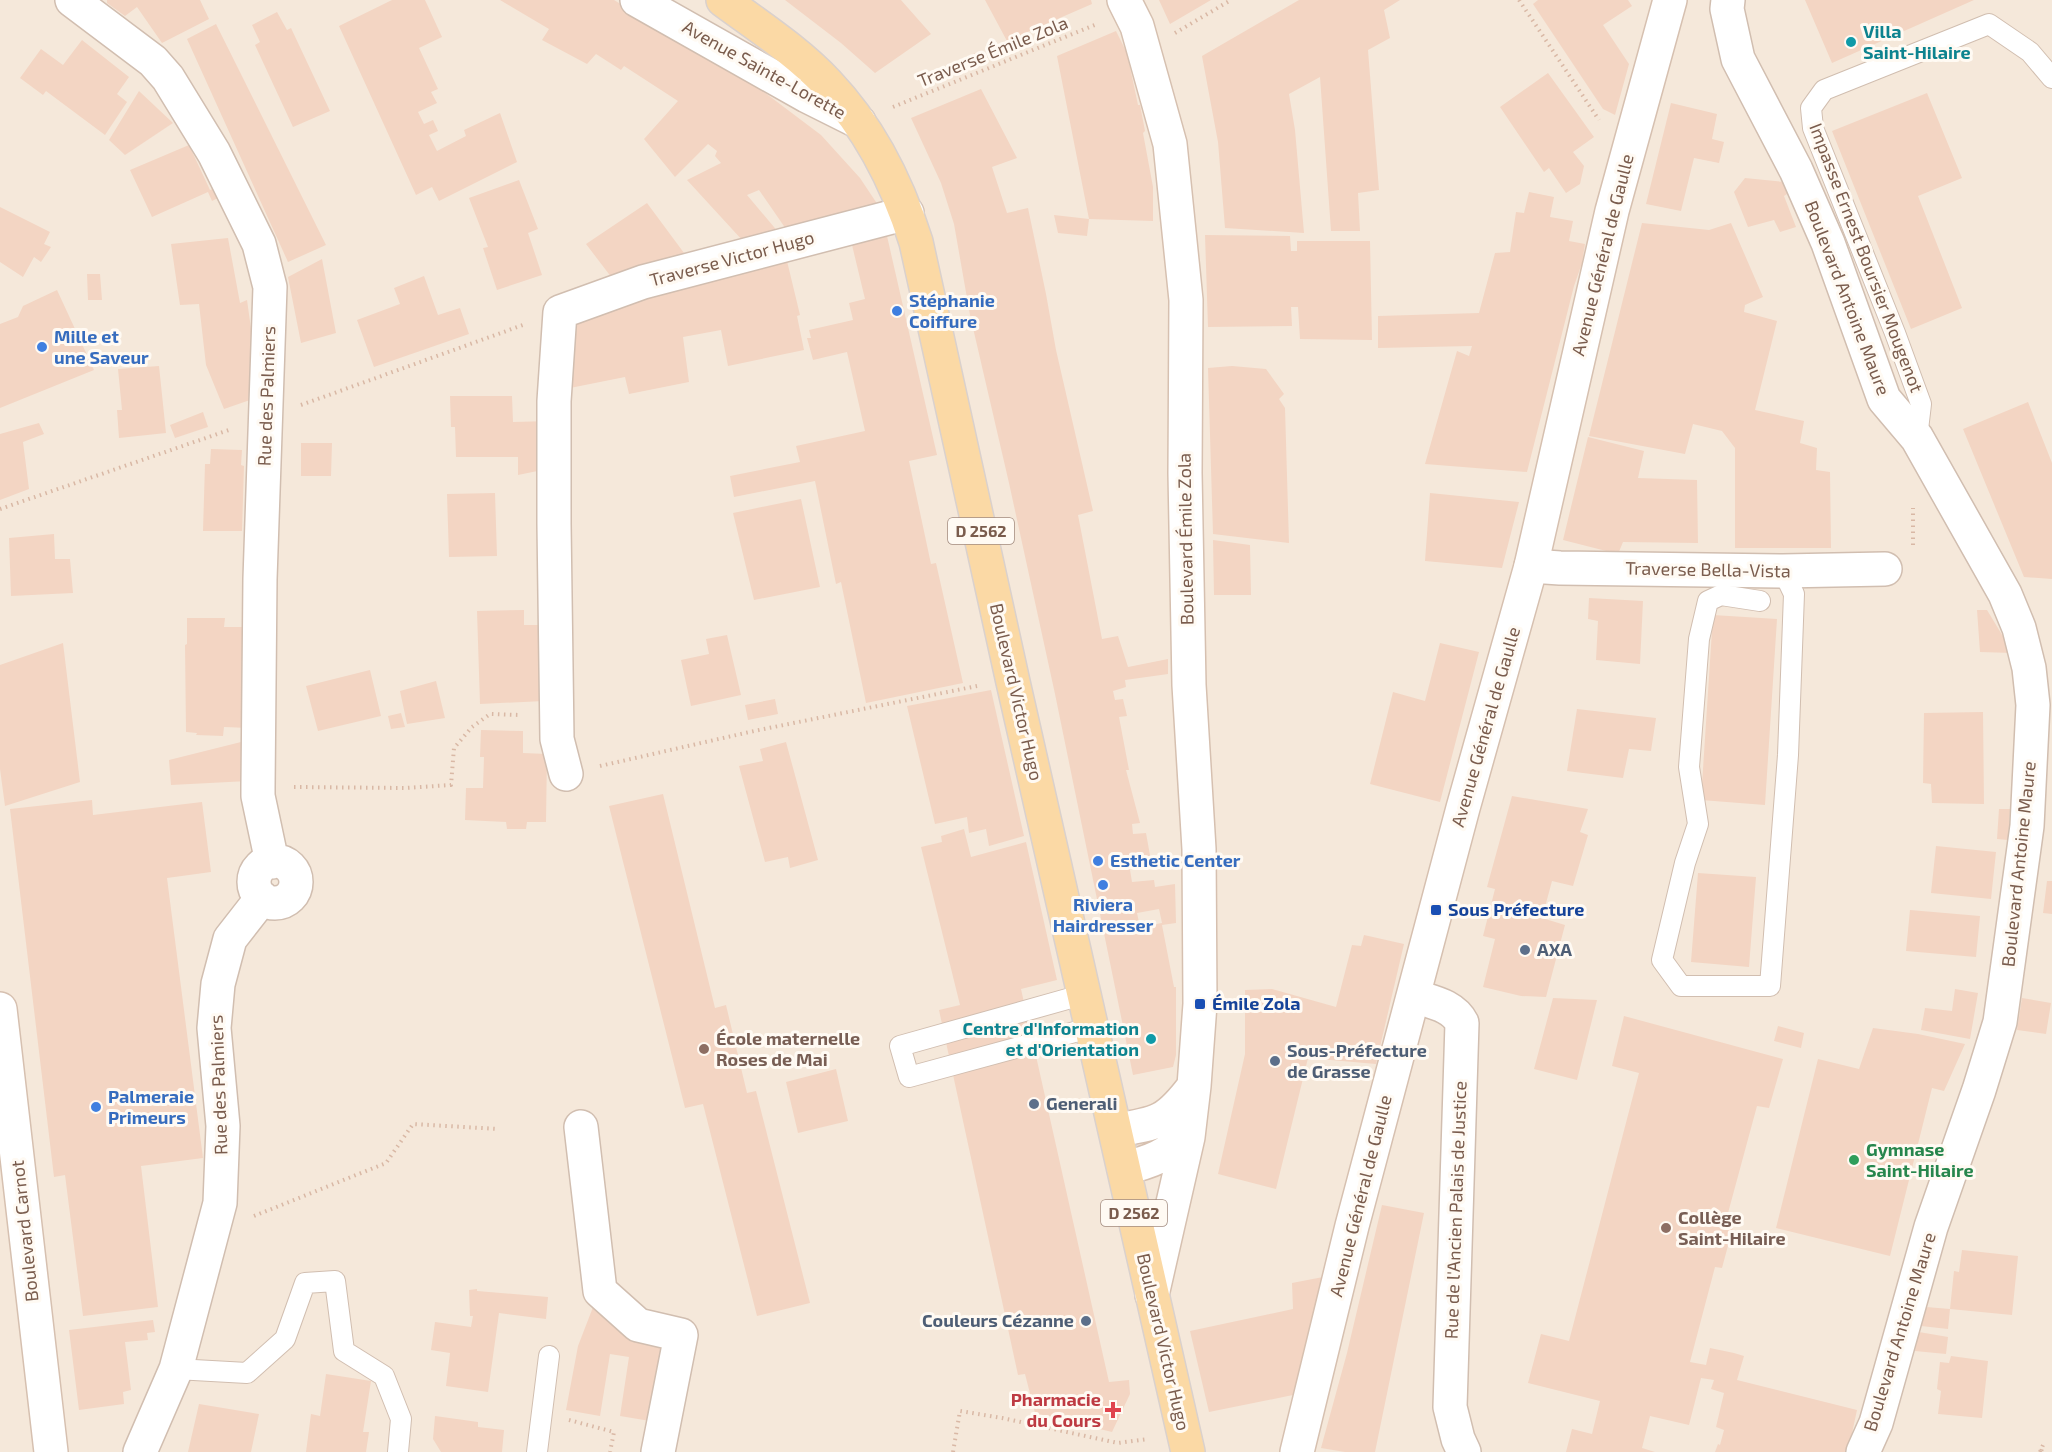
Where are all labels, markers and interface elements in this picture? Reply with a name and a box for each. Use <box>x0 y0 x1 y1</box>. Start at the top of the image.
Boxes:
street label: Traverse Émile Zola <box>914 11 1071 91</box>
street label: Avenue Sainte-Lorette <box>679 15 850 123</box>
place label: Villa Saint-Hilaire <box>1863 20 1971 63</box>
marker: Villa Saint-Hilaire <box>1844 35 1858 49</box>
street label: Impasse Ernest Boursier Mougenot <box>1805 120 1929 396</box>
street label: Avenue Général de Gaulle <box>1566 152 1638 358</box>
street label: Boulevard Antoine Maure <box>1801 197 1895 398</box>
street label: Traverse Victor Hugo <box>647 226 816 291</box>
place label: Stéphanie Coiffure <box>909 289 995 332</box>
marker: Stéphanie Coiffure <box>890 304 904 318</box>
place label: Mille et une Saveur <box>54 325 149 368</box>
street label: Rue des Palmiers <box>253 325 279 466</box>
marker: Mille et une Saveur <box>35 340 49 354</box>
street label: Boulevard Émile Zola <box>1172 453 1198 625</box>
road number: D 2562 <box>948 518 1014 544</box>
street label: Traverse Bella-Vista <box>1625 557 1791 581</box>
street label: Boulevard Victor Hugo <box>986 601 1048 783</box>
street label: Avenue Général de Gaulle <box>1446 624 1524 829</box>
street label: Boulevard Antoine Maure <box>1996 760 2040 968</box>
place label: Esthetic Center <box>1110 849 1241 871</box>
marker: Esthetic Center <box>1091 854 1105 868</box>
marker: Riviera Hairdresser <box>1096 878 1110 892</box>
place label: Riviera Hairdresser <box>1053 893 1154 936</box>
place label: Sous Préfecture <box>1448 898 1584 920</box>
marker: Sous Préfecture <box>1429 903 1443 917</box>
place label: AXA <box>1537 938 1572 960</box>
marker: AXA <box>1518 943 1532 957</box>
place label: Émile Zola <box>1212 992 1301 1014</box>
marker: Émile Zola <box>1193 997 1207 1011</box>
street label: Rue des Palmiers <box>205 1015 231 1156</box>
place label: Centre d'Information et d'Orientation <box>962 1017 1139 1060</box>
place label: École maternelle Roses de Mai <box>716 1027 860 1070</box>
marker: Centre d'Information et d'Orientation <box>1144 1032 1158 1046</box>
place label: Sous-Préfecture de Grasse <box>1287 1039 1427 1082</box>
marker: École maternelle Roses de Mai <box>697 1042 711 1056</box>
marker: Sous-Préfecture de Grasse <box>1268 1054 1282 1068</box>
street label: Rue de l'Ancien Palais de Justice <box>1440 1081 1471 1339</box>
place label: Palmeraie Primeurs <box>108 1085 194 1128</box>
place label: Generali <box>1046 1092 1118 1114</box>
street label: Avenue Général de Gaulle <box>1324 1093 1396 1299</box>
marker: Generali <box>1027 1097 1041 1111</box>
marker: Palmeraie Primeurs <box>89 1100 103 1114</box>
place label: Gymnase Saint-Hilaire <box>1866 1138 1974 1181</box>
marker: Gymnase Saint-Hilaire <box>1847 1153 1861 1167</box>
street label: Boulevard Carnot <box>6 1159 42 1303</box>
road number: D 2562 <box>1101 1200 1167 1226</box>
place label: Collège Saint-Hilaire <box>1678 1206 1786 1249</box>
marker: Collège Saint-Hilaire <box>1659 1221 1673 1235</box>
street label: Boulevard Antoine Maure <box>1858 1230 1940 1434</box>
street label: Boulevard Victor Hugo <box>1133 1251 1195 1433</box>
place label: Couleurs Cézanne <box>922 1309 1074 1331</box>
marker: Couleurs Cézanne <box>1079 1314 1093 1328</box>
place label: Pharmacie du Cours <box>1011 1388 1101 1431</box>
marker: Pharmacie du Cours <box>1106 1403 1120 1417</box>

